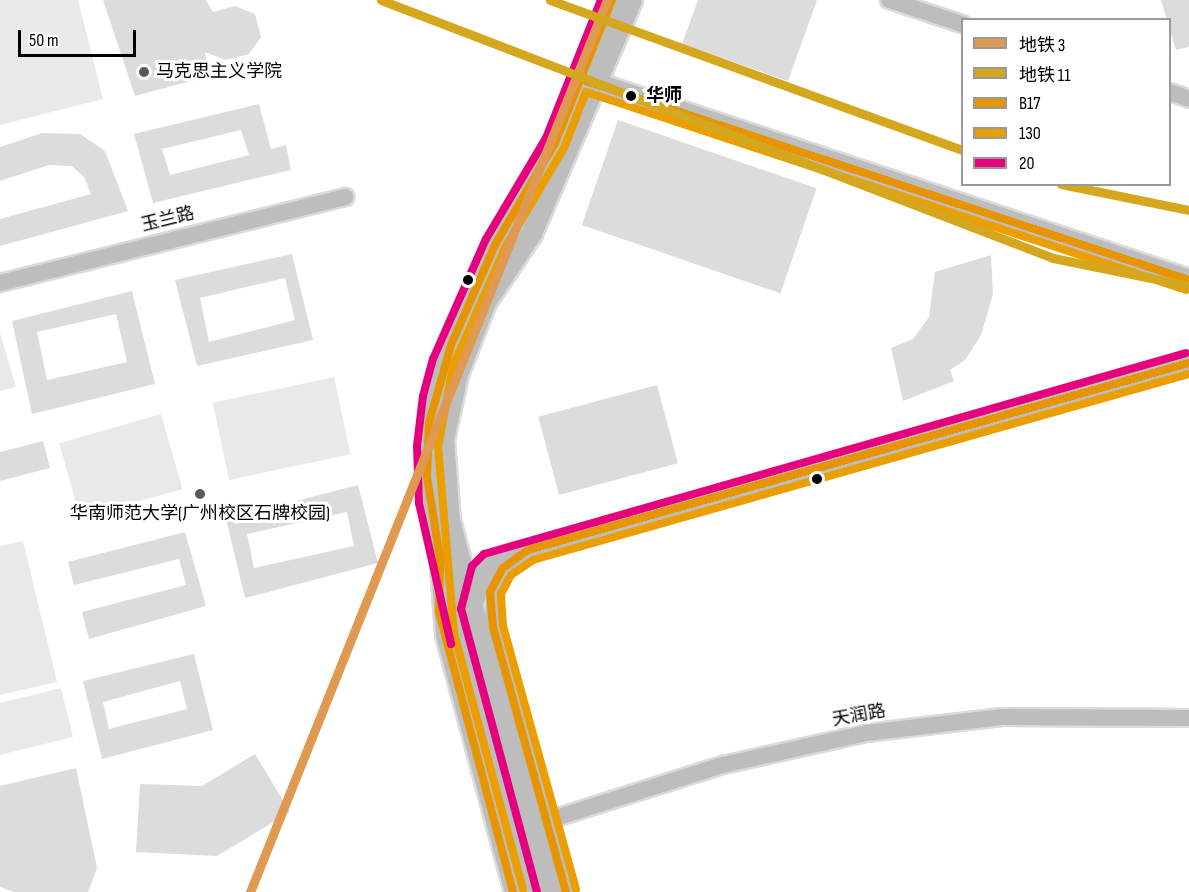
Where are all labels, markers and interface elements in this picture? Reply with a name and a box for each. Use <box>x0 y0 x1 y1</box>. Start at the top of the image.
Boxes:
scale bar <box>21 18 140 56</box>
legend <box>961 18 1171 186</box>
text: 50 m <box>29 30 59 51</box>
text: 地铁 3 <box>1019 35 1065 56</box>
place label: 马克思主义学院 <box>156 61 282 83</box>
marker: 马克思主义学院 <box>137 65 151 79</box>
text: 地铁 11 <box>1019 65 1070 86</box>
place label: 华师 <box>646 85 682 107</box>
marker: 华师 <box>621 86 641 106</box>
text: B17 <box>1019 93 1040 114</box>
text: 130 <box>1019 123 1041 144</box>
text: 20 <box>1019 153 1034 174</box>
street label: 玉兰路 <box>139 203 197 237</box>
unlabelled marker <box>462 274 474 286</box>
unlabelled marker <box>811 473 823 485</box>
marker: 华南师范大学(广州校区石牌校园) <box>193 487 207 501</box>
place label: 华南师范大学(广州校区石牌校园) <box>70 503 330 525</box>
street label: 天润路 <box>831 701 887 731</box>

